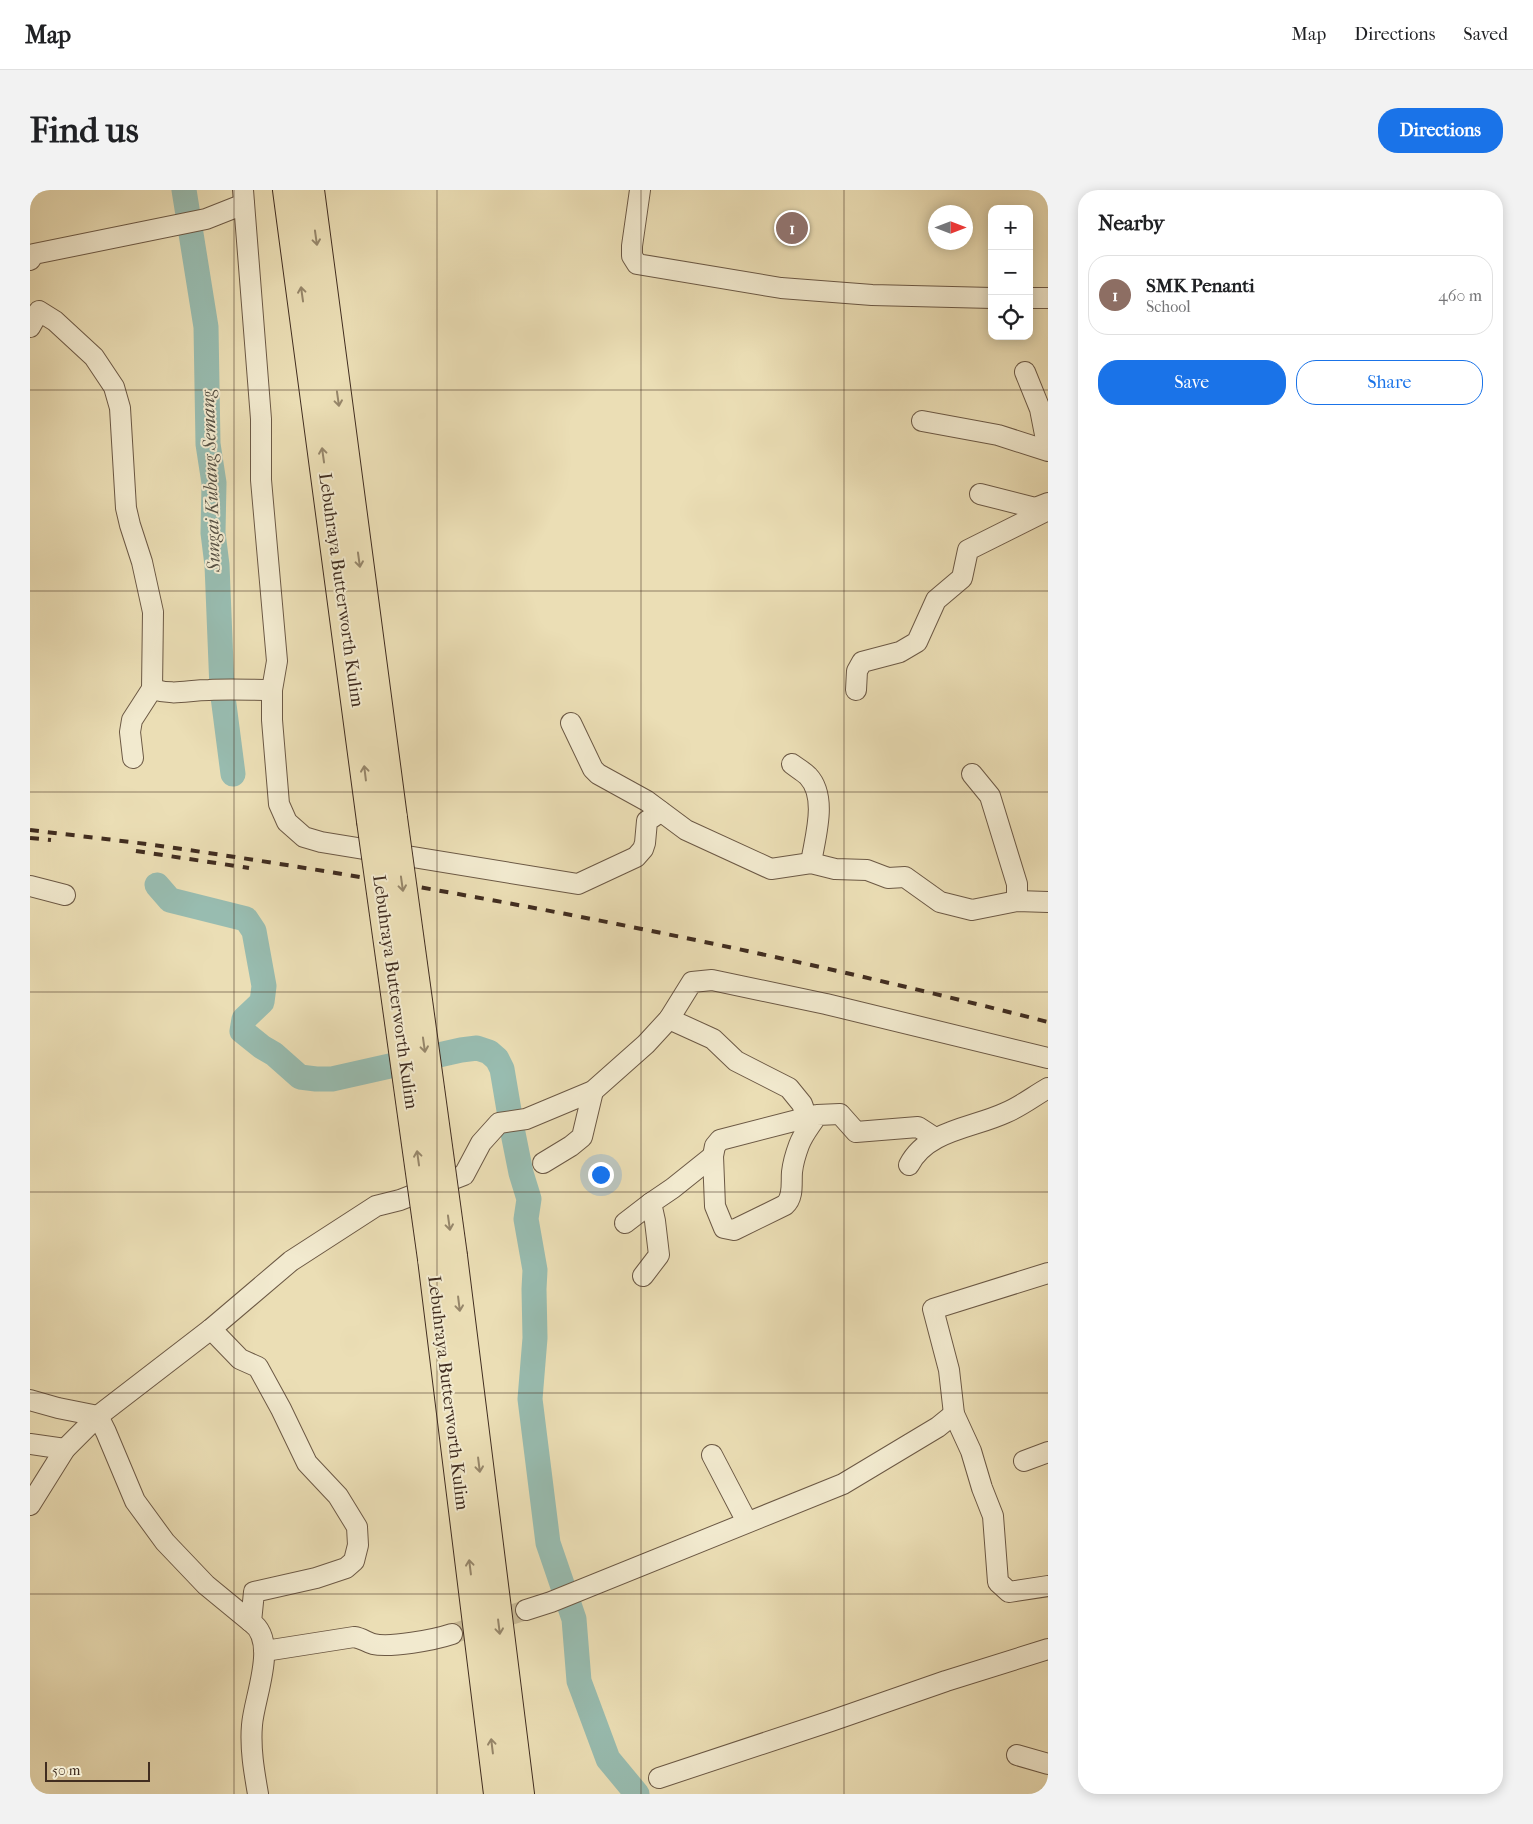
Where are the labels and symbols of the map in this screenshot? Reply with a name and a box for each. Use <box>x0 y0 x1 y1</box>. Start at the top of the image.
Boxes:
north arrow <box>928 205 973 250</box>
pin: 1 <box>776 209 808 247</box>
one-way arrow <box>311 230 321 246</box>
one-way arrow <box>296 287 306 303</box>
water label: Sungai Kubang Semang <box>197 389 225 573</box>
one-way arrow <box>333 391 343 407</box>
one-way arrow <box>318 448 328 464</box>
street label: Lebuhraya Butterworth Kulim <box>314 472 368 709</box>
one-way arrow <box>354 552 364 568</box>
one-way arrow <box>360 765 370 781</box>
street label: Lebuhraya Butterworth Kulim <box>368 874 422 1111</box>
one-way arrow <box>397 875 407 891</box>
one-way arrow <box>420 1036 430 1052</box>
one-way arrow <box>413 1151 423 1167</box>
your location <box>588 1162 614 1188</box>
one-way arrow <box>444 1215 454 1231</box>
street label: Lebuhraya Butterworth Kulim <box>423 1274 473 1512</box>
one-way arrow <box>454 1296 464 1312</box>
one-way arrow <box>474 1457 484 1473</box>
one-way arrow <box>464 1559 474 1575</box>
one-way arrow <box>494 1618 504 1634</box>
one-way arrow <box>487 1738 497 1754</box>
scale bar <box>45 1759 150 1782</box>

